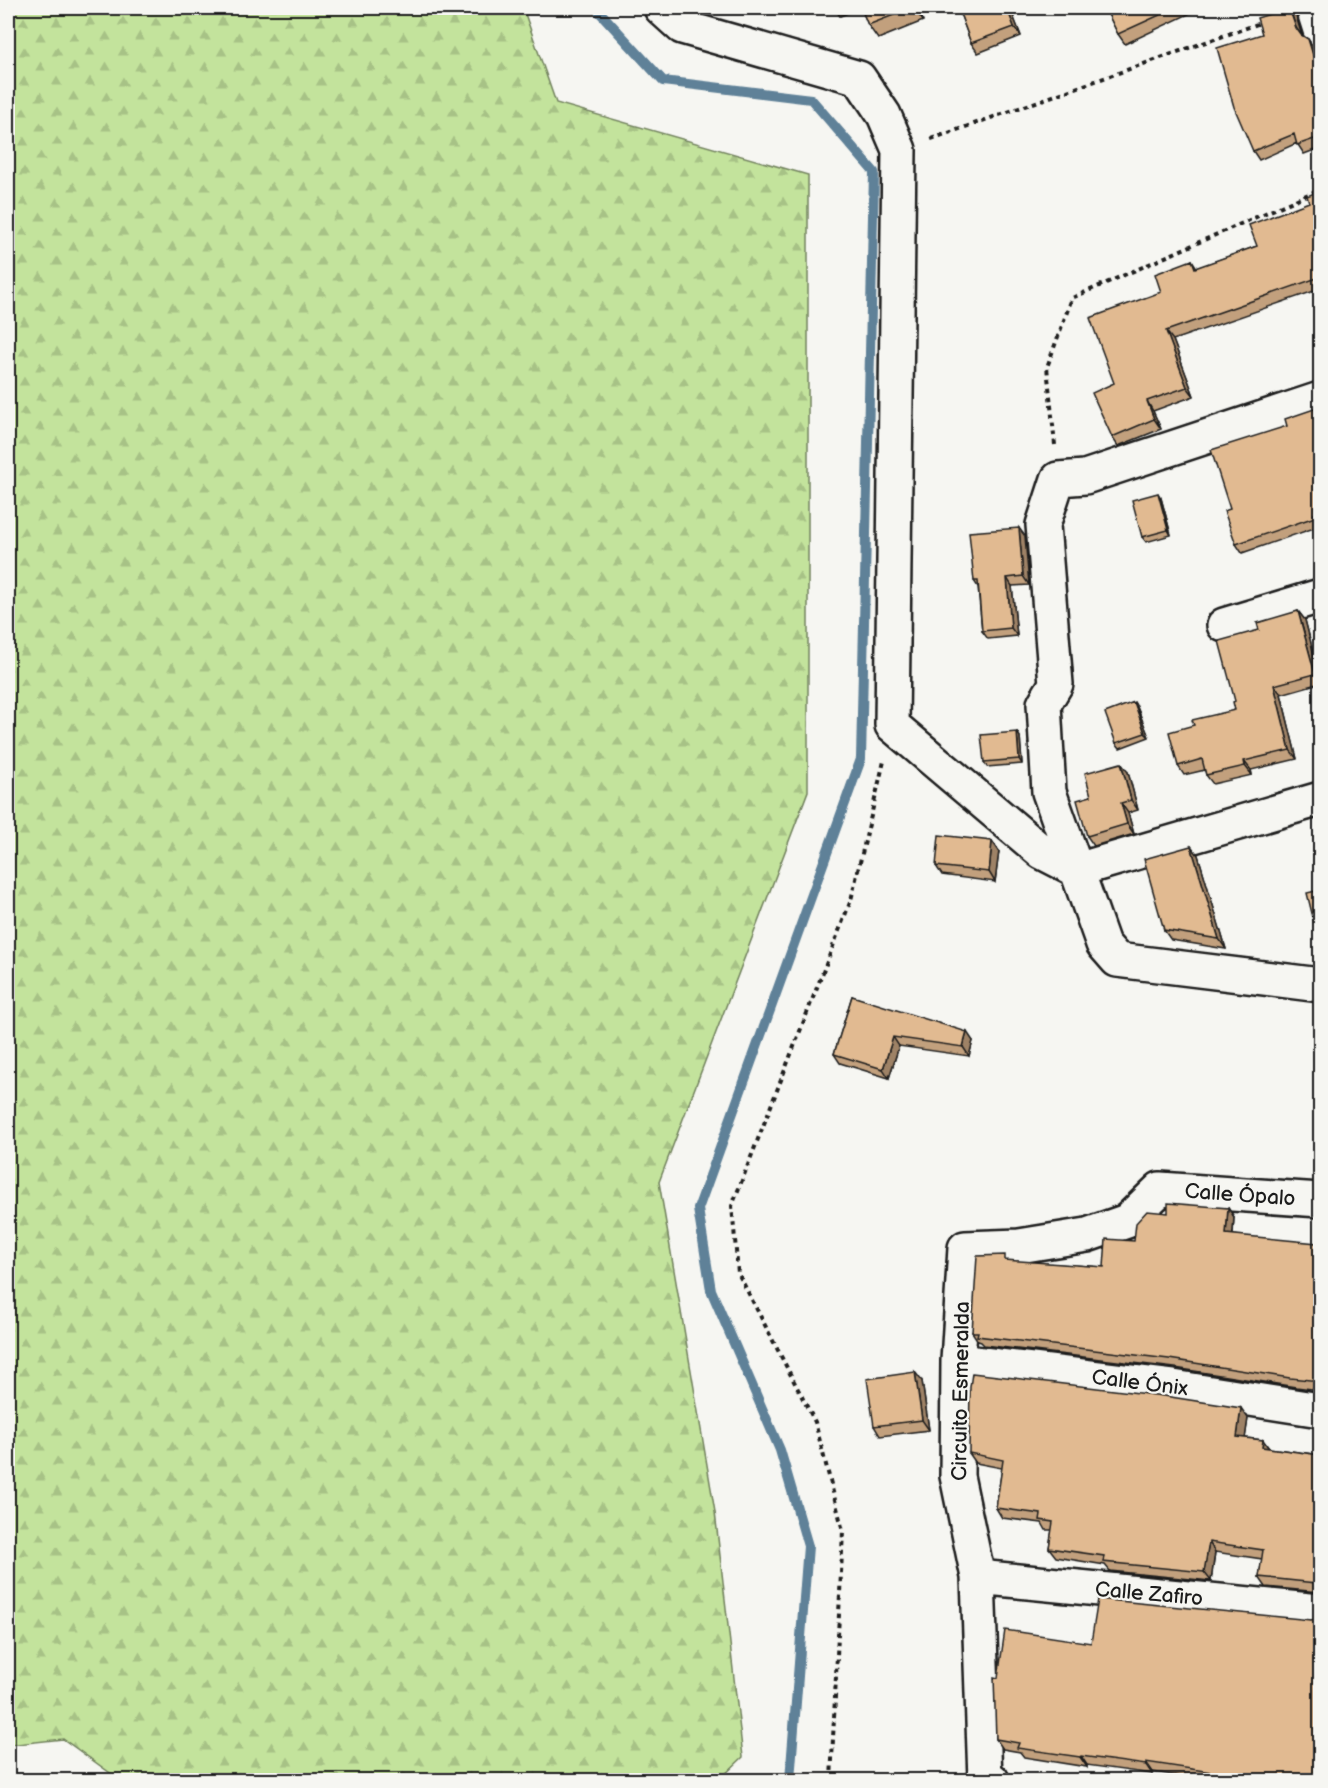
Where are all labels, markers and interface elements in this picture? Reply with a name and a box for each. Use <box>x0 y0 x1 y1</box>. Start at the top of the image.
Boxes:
street label: Calle Ópalo <box>1184 1179 1296 1211</box>
street label: Circuito Esmeralda <box>947 1301 975 1481</box>
street label: Calle Ónix <box>1090 1365 1190 1401</box>
street label: Calle Zafiro <box>1094 1577 1204 1611</box>

